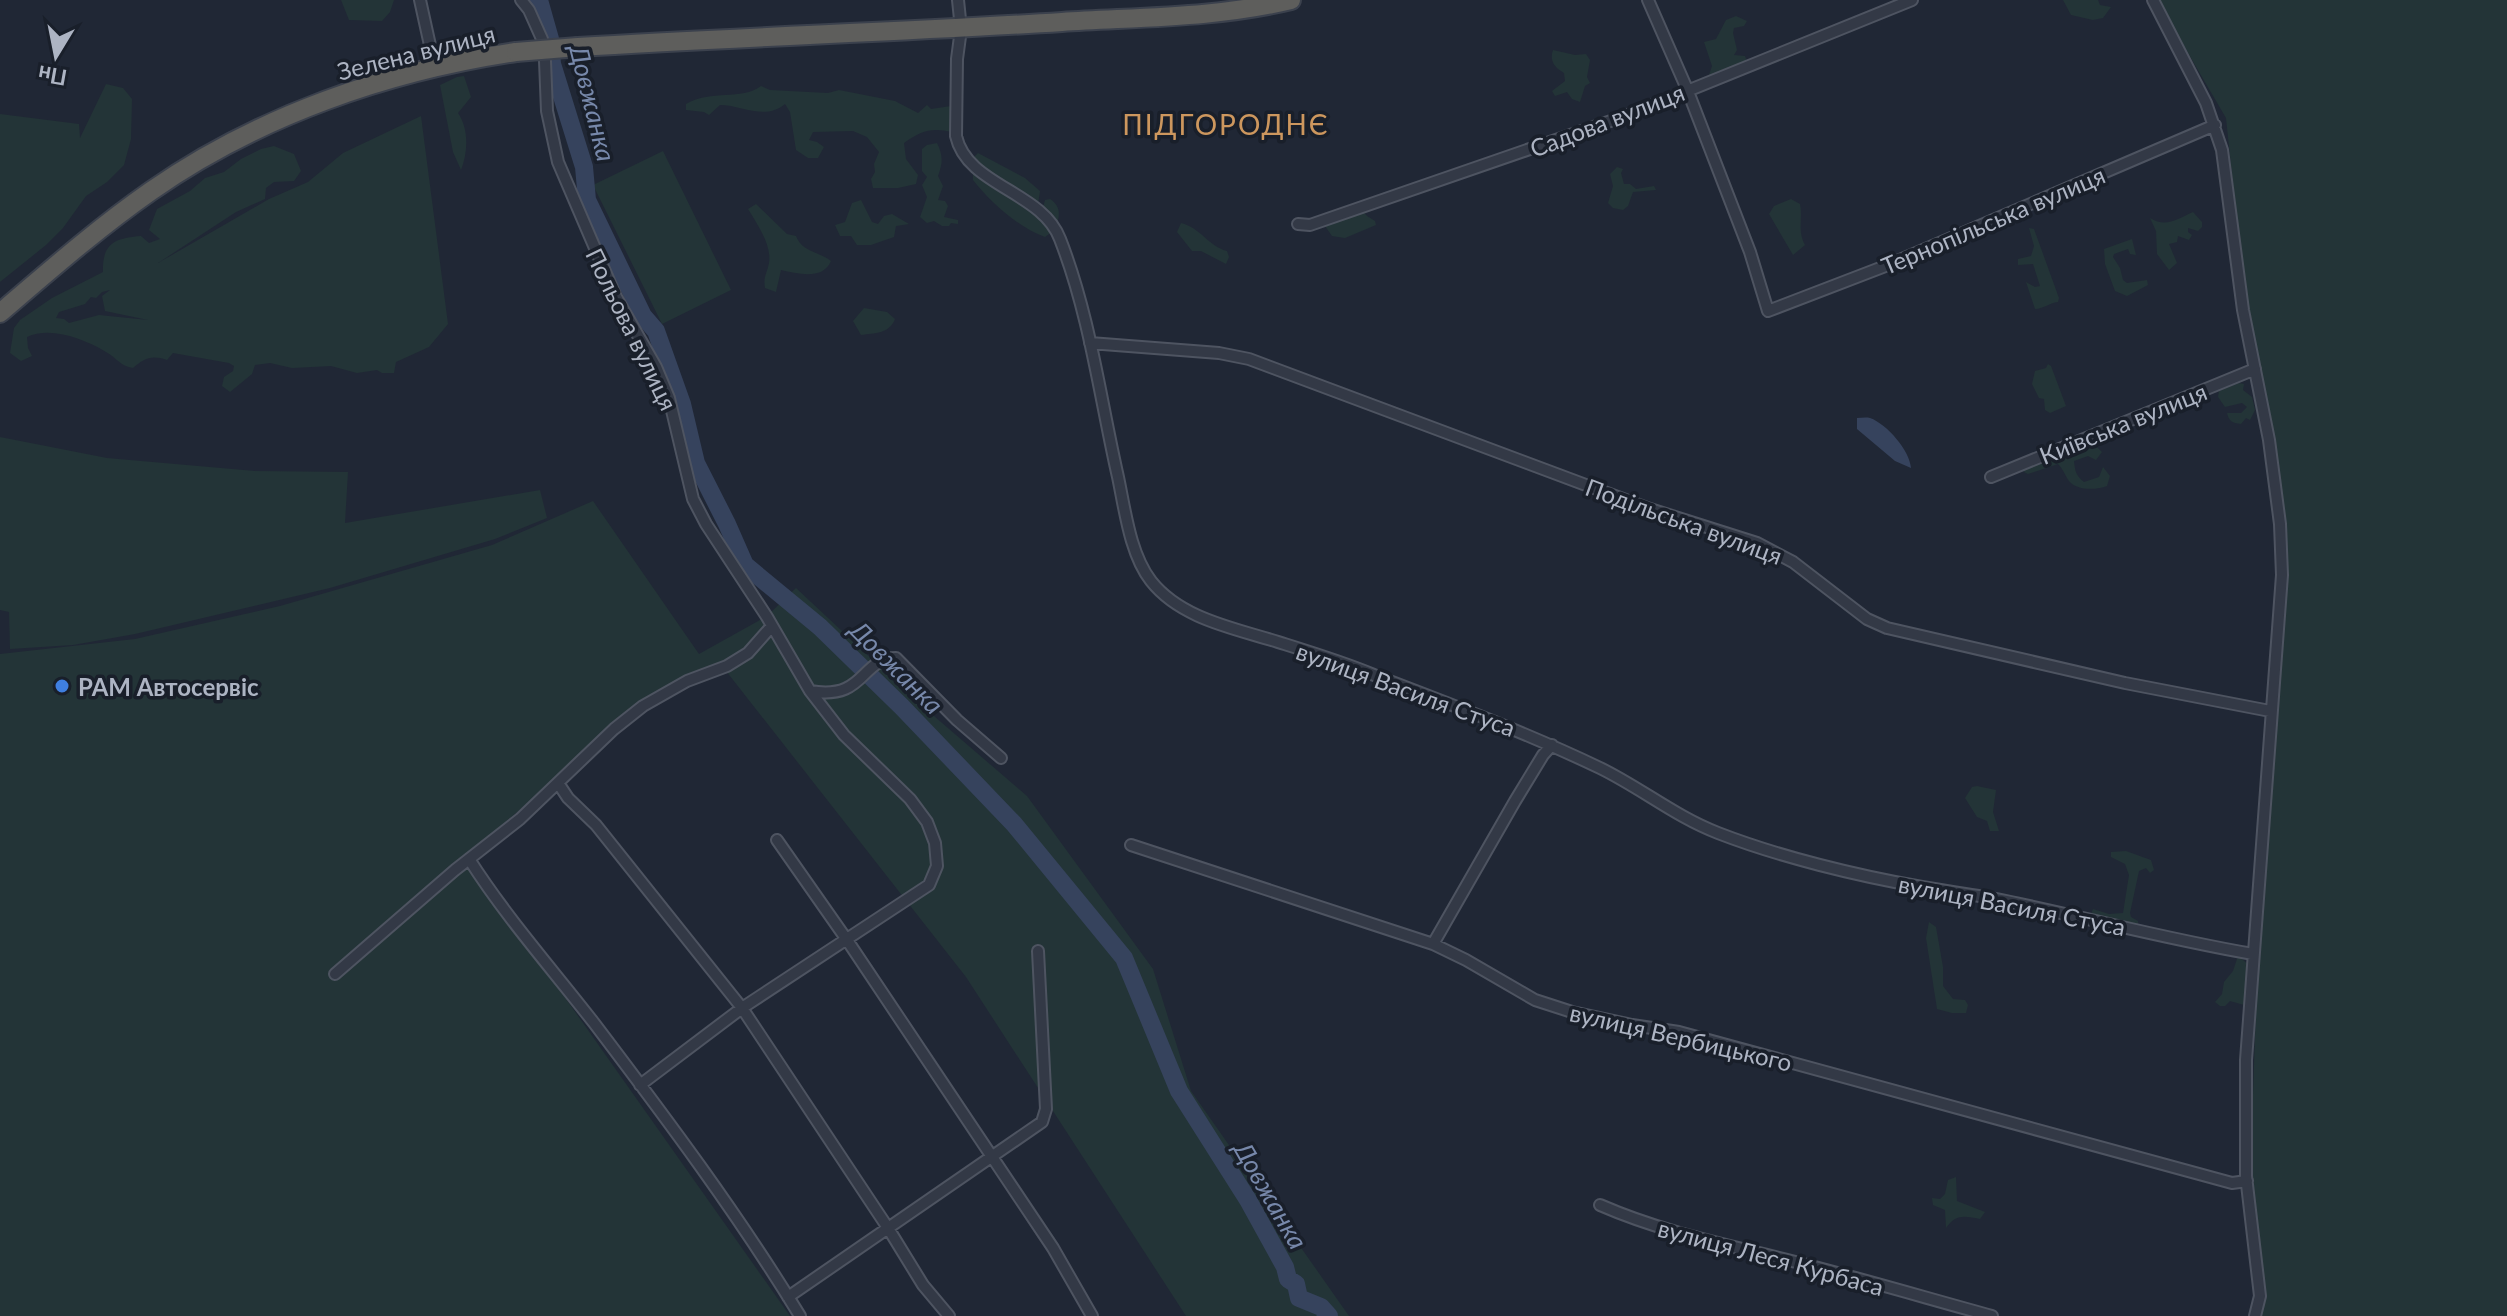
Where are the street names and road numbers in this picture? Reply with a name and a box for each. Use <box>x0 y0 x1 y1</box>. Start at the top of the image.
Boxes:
street label: Зелена вулиця <box>334 18 498 86</box>
street label: Садова вулиця <box>1526 77 1688 163</box>
street label: Тернопільська вулиця <box>1877 160 2109 280</box>
street label: Польова вулиця <box>580 243 684 415</box>
street label: Київська вулиця <box>2035 376 2211 470</box>
street label: Подільська вулиця <box>1582 472 1786 570</box>
street label: вулиця Василя Стуса <box>1293 636 1519 742</box>
street label: вулиця Василя Стуса <box>1896 869 2128 941</box>
street label: вулиця Вербицького <box>1567 997 1795 1077</box>
street label: вулиця Леся Курбаса <box>1655 1213 1887 1301</box>

